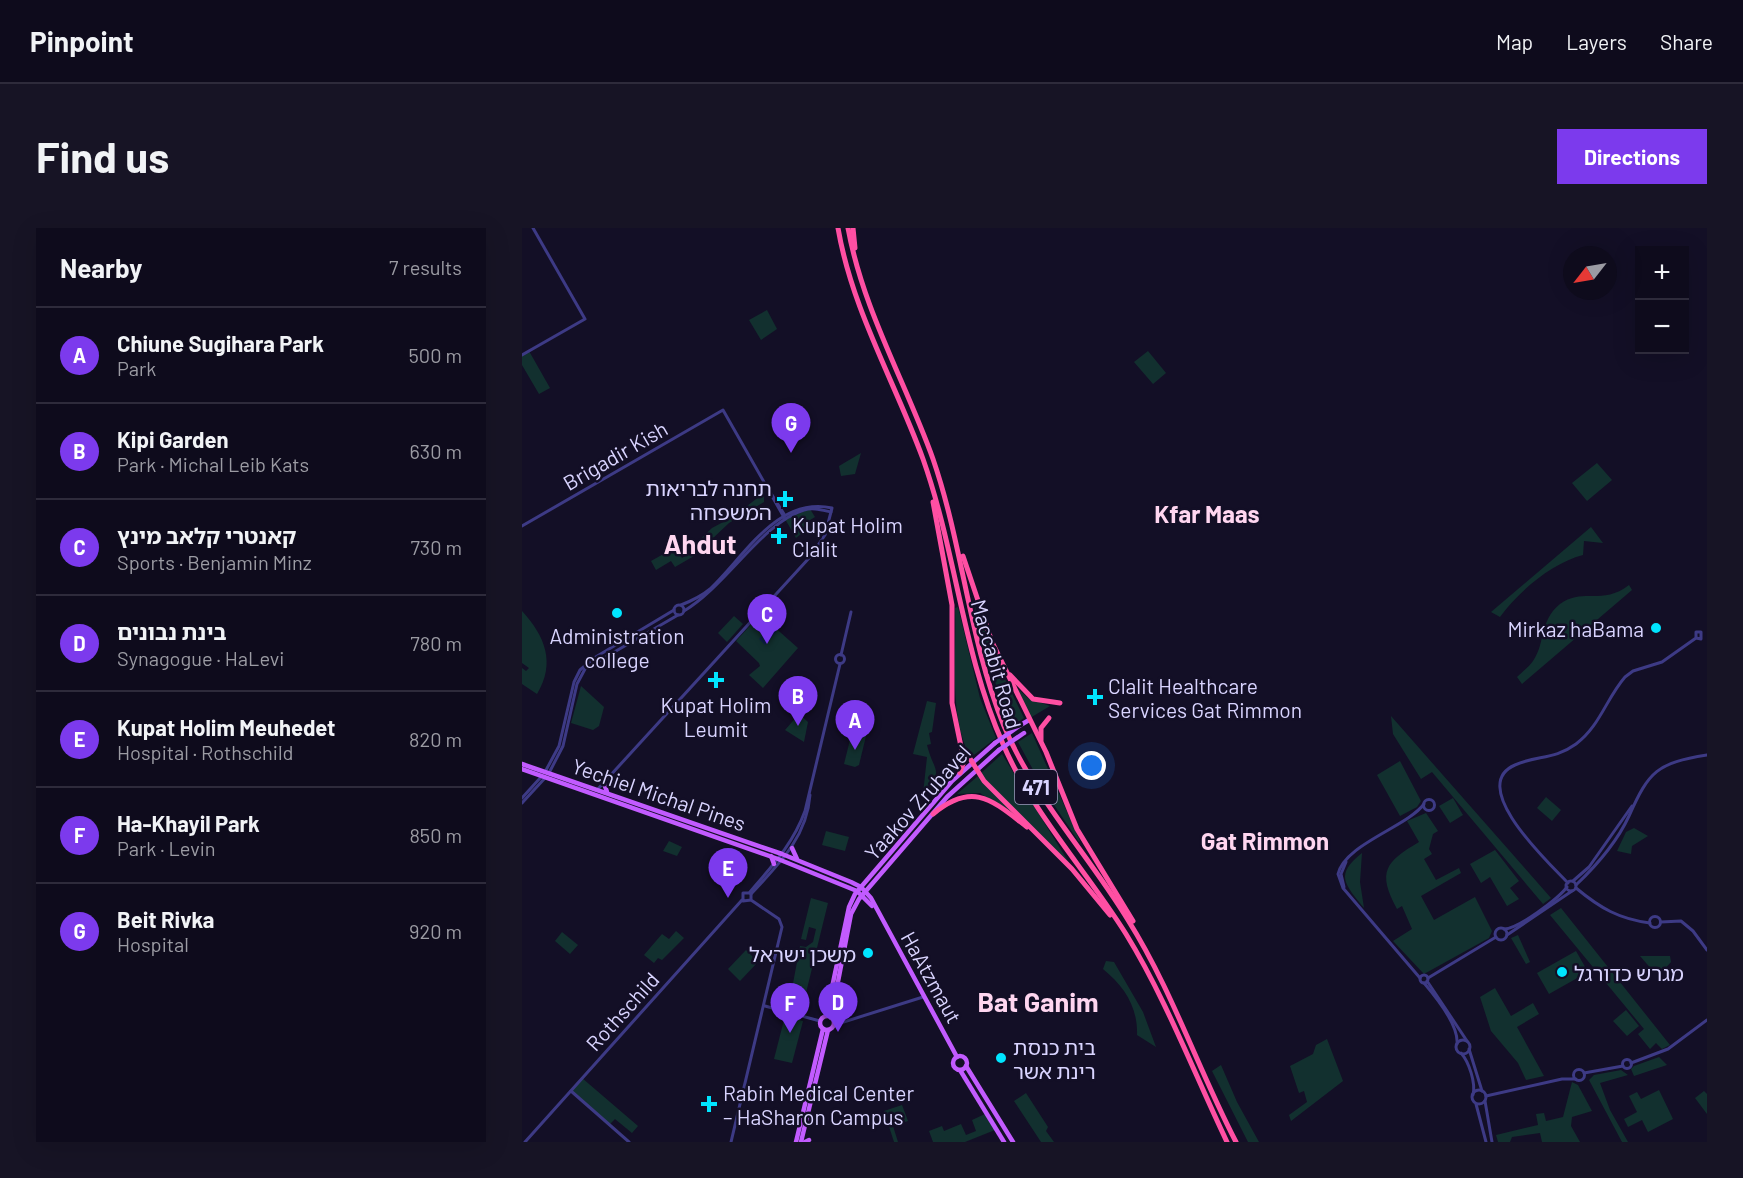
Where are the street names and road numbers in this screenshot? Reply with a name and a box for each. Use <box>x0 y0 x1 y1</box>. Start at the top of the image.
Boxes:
street label: Brigadir Kish <box>558 415 672 495</box>
street label: Maccabit Road <box>967 596 1027 732</box>
street label: Yaakov Zrubavel <box>859 739 975 865</box>
street label: Yechiel Michal Pines <box>569 753 749 835</box>
road number: 471 <box>1015 770 1057 804</box>
street label: HaAtzmaut <box>897 927 967 1027</box>
street label: Rothschild <box>580 967 664 1055</box>

